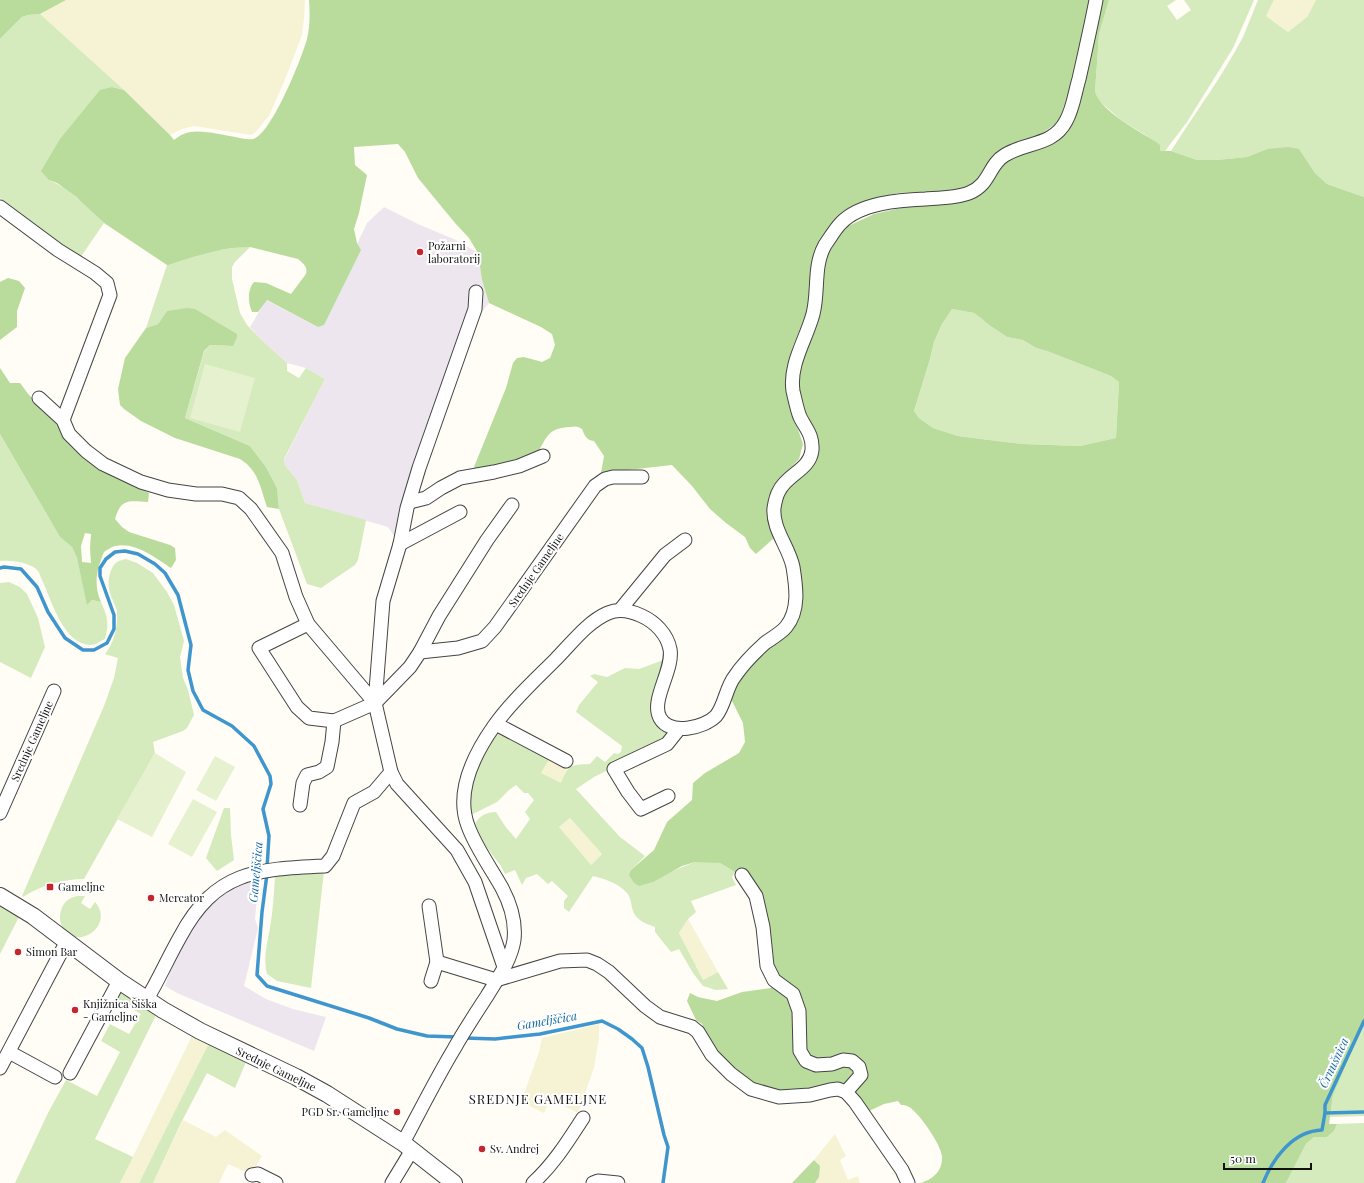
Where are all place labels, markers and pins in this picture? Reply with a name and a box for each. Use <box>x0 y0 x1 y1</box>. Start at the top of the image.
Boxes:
place label: Požarni laboratorij <box>428 238 480 266</box>
marker: Požarni laboratorij <box>415 247 425 257</box>
place label: Gameljne <box>58 879 105 894</box>
marker: Gameljne <box>45 882 55 892</box>
place label: Mercator <box>159 890 204 905</box>
marker: Mercator <box>146 893 156 903</box>
place label: Simon Bar <box>26 944 78 959</box>
marker: Simon Bar <box>13 947 23 957</box>
place label: Knjižnica Šiška - Gameljne <box>83 996 157 1024</box>
marker: Knjižnica Šiška - Gameljne <box>70 1005 80 1015</box>
place label: PGD Sr. Gameljne <box>301 1104 389 1119</box>
marker: PGD Sr. Gameljne <box>392 1107 402 1117</box>
place label: Sv. Andrej <box>490 1141 539 1156</box>
marker: Sv. Andrej <box>477 1144 487 1154</box>

